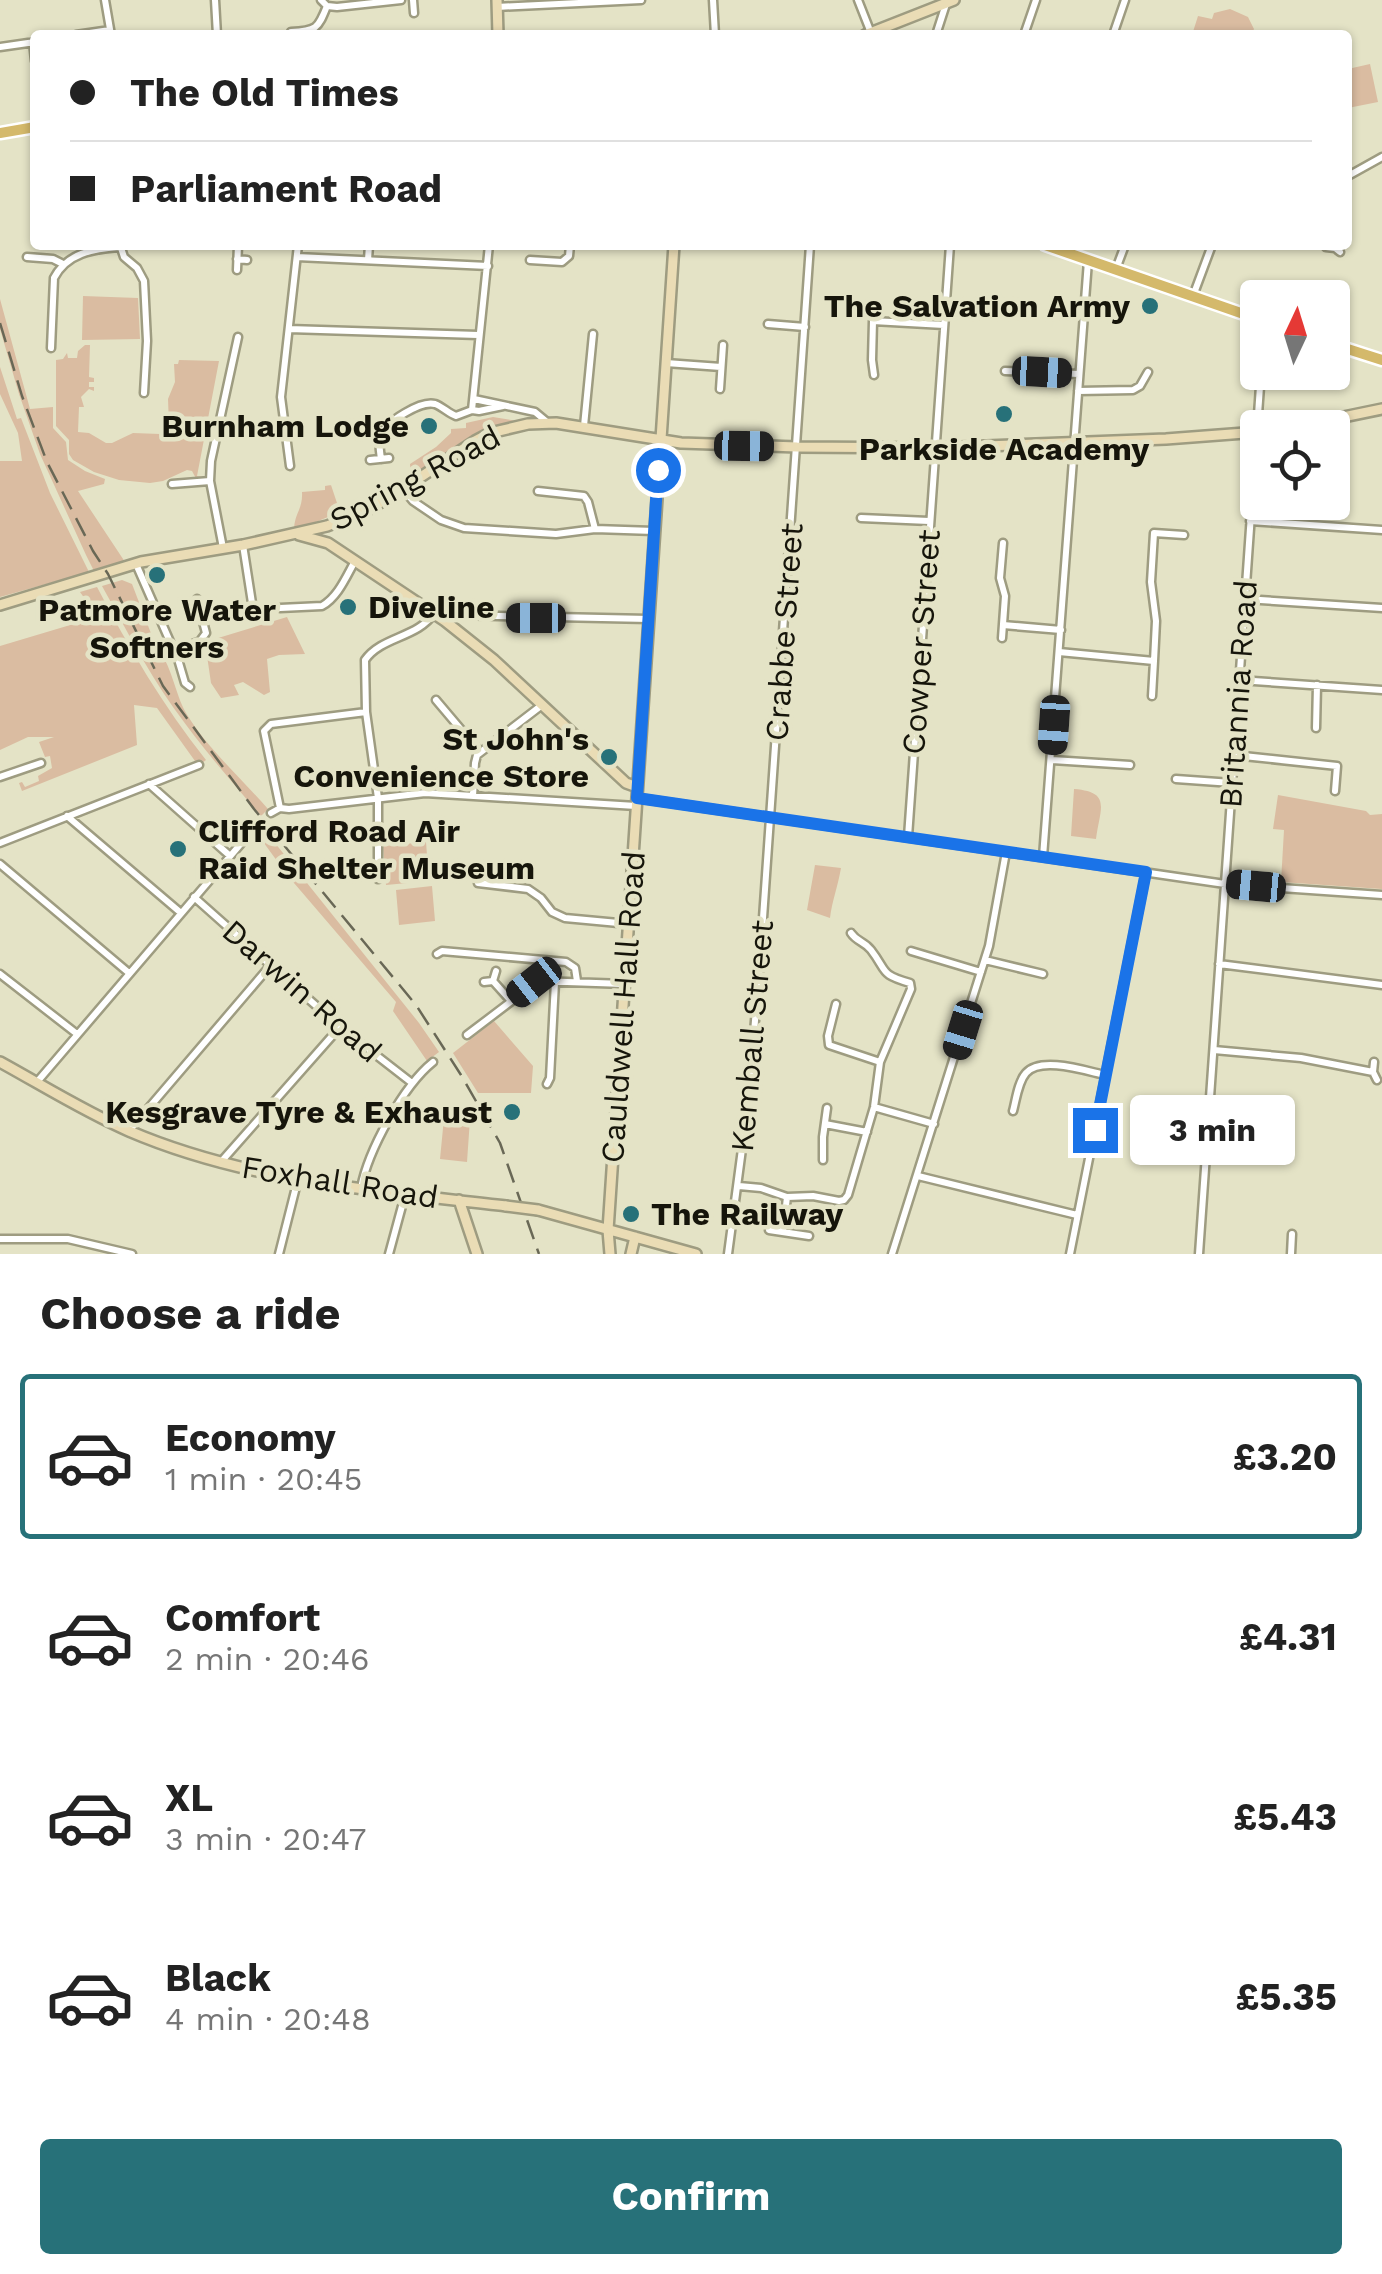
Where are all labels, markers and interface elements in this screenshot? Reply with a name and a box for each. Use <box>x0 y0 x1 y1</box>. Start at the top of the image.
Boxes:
text: The Old Times <box>130 71 399 115</box>
text: Parliament Road <box>130 167 442 211</box>
north arrow <box>1240 280 1350 390</box>
map controls <box>1240 280 1350 520</box>
place label: The Salvation Army <box>824 287 1131 325</box>
marker: The Salvation Army <box>1139 295 1161 317</box>
car <box>1011 355 1073 389</box>
marker: Parkside Academy <box>993 403 1015 425</box>
place label: Burnham Lodge <box>161 407 409 445</box>
button: locate <box>1240 410 1350 520</box>
marker: Burnham Lodge <box>418 415 440 437</box>
street label: Spring Road <box>323 417 507 539</box>
car <box>714 430 774 462</box>
place label: Parkside Academy <box>859 430 1150 468</box>
route start <box>636 448 681 493</box>
street label: Crabbe Street <box>757 522 811 742</box>
street label: Cowper Street <box>894 528 948 756</box>
marker: Patmore Water Softners <box>146 564 168 586</box>
street label: Britannia Road <box>1211 579 1265 809</box>
place label: Diveline <box>368 588 495 626</box>
place label: Patmore Water Softners <box>38 591 276 666</box>
marker: Diveline <box>337 596 359 618</box>
car <box>506 603 566 633</box>
car <box>1037 694 1071 756</box>
place label: St John's Convenience Store <box>293 720 589 795</box>
marker: St John's Convenience Store <box>598 746 620 768</box>
place label: Clifford Road Air Raid Shelter Museum <box>198 812 535 887</box>
marker: Clifford Road Air Raid Shelter Museum <box>167 838 189 860</box>
street label: Cauldwell Hall Road <box>593 850 653 1164</box>
car <box>1225 868 1287 904</box>
street label: Darwin Road <box>215 912 389 1070</box>
street label: Kemball Street <box>723 919 781 1153</box>
car <box>501 952 567 1012</box>
car <box>940 997 986 1063</box>
place label: Kesgrave Tyre & Exhaust <box>105 1093 492 1131</box>
callout: 3 min <box>1130 1095 1295 1165</box>
marker: Kesgrave Tyre & Exhaust <box>501 1101 523 1123</box>
route end <box>1073 1108 1118 1153</box>
text: 3 min <box>1169 1111 1256 1149</box>
street label: Foxhall Road <box>239 1148 441 1216</box>
place label: The Railway <box>651 1195 844 1233</box>
marker: The Railway <box>620 1203 642 1225</box>
text: Choose a ride <box>40 1287 340 1340</box>
icon: car <box>45 1412 135 1502</box>
text: Economy <box>165 1416 336 1460</box>
text: £3.20 <box>1233 1435 1337 1479</box>
text: 1 min · 20:45 <box>165 1460 362 1498</box>
icon: car <box>45 1592 135 1682</box>
text: Comfort <box>165 1596 320 1640</box>
text: £4.31 <box>1239 1615 1337 1659</box>
text: 2 min · 20:46 <box>165 1640 369 1678</box>
icon: car <box>45 1772 135 1862</box>
text: XL <box>165 1776 213 1820</box>
text: £5.43 <box>1233 1795 1337 1839</box>
text: 3 min · 20:47 <box>165 1820 366 1858</box>
icon: car <box>45 1952 135 2042</box>
text: Black <box>165 1956 271 2000</box>
text: £5.35 <box>1236 1975 1337 2019</box>
text: 4 min · 20:48 <box>165 2000 371 2038</box>
button: Confirm <box>40 2139 1342 2254</box>

